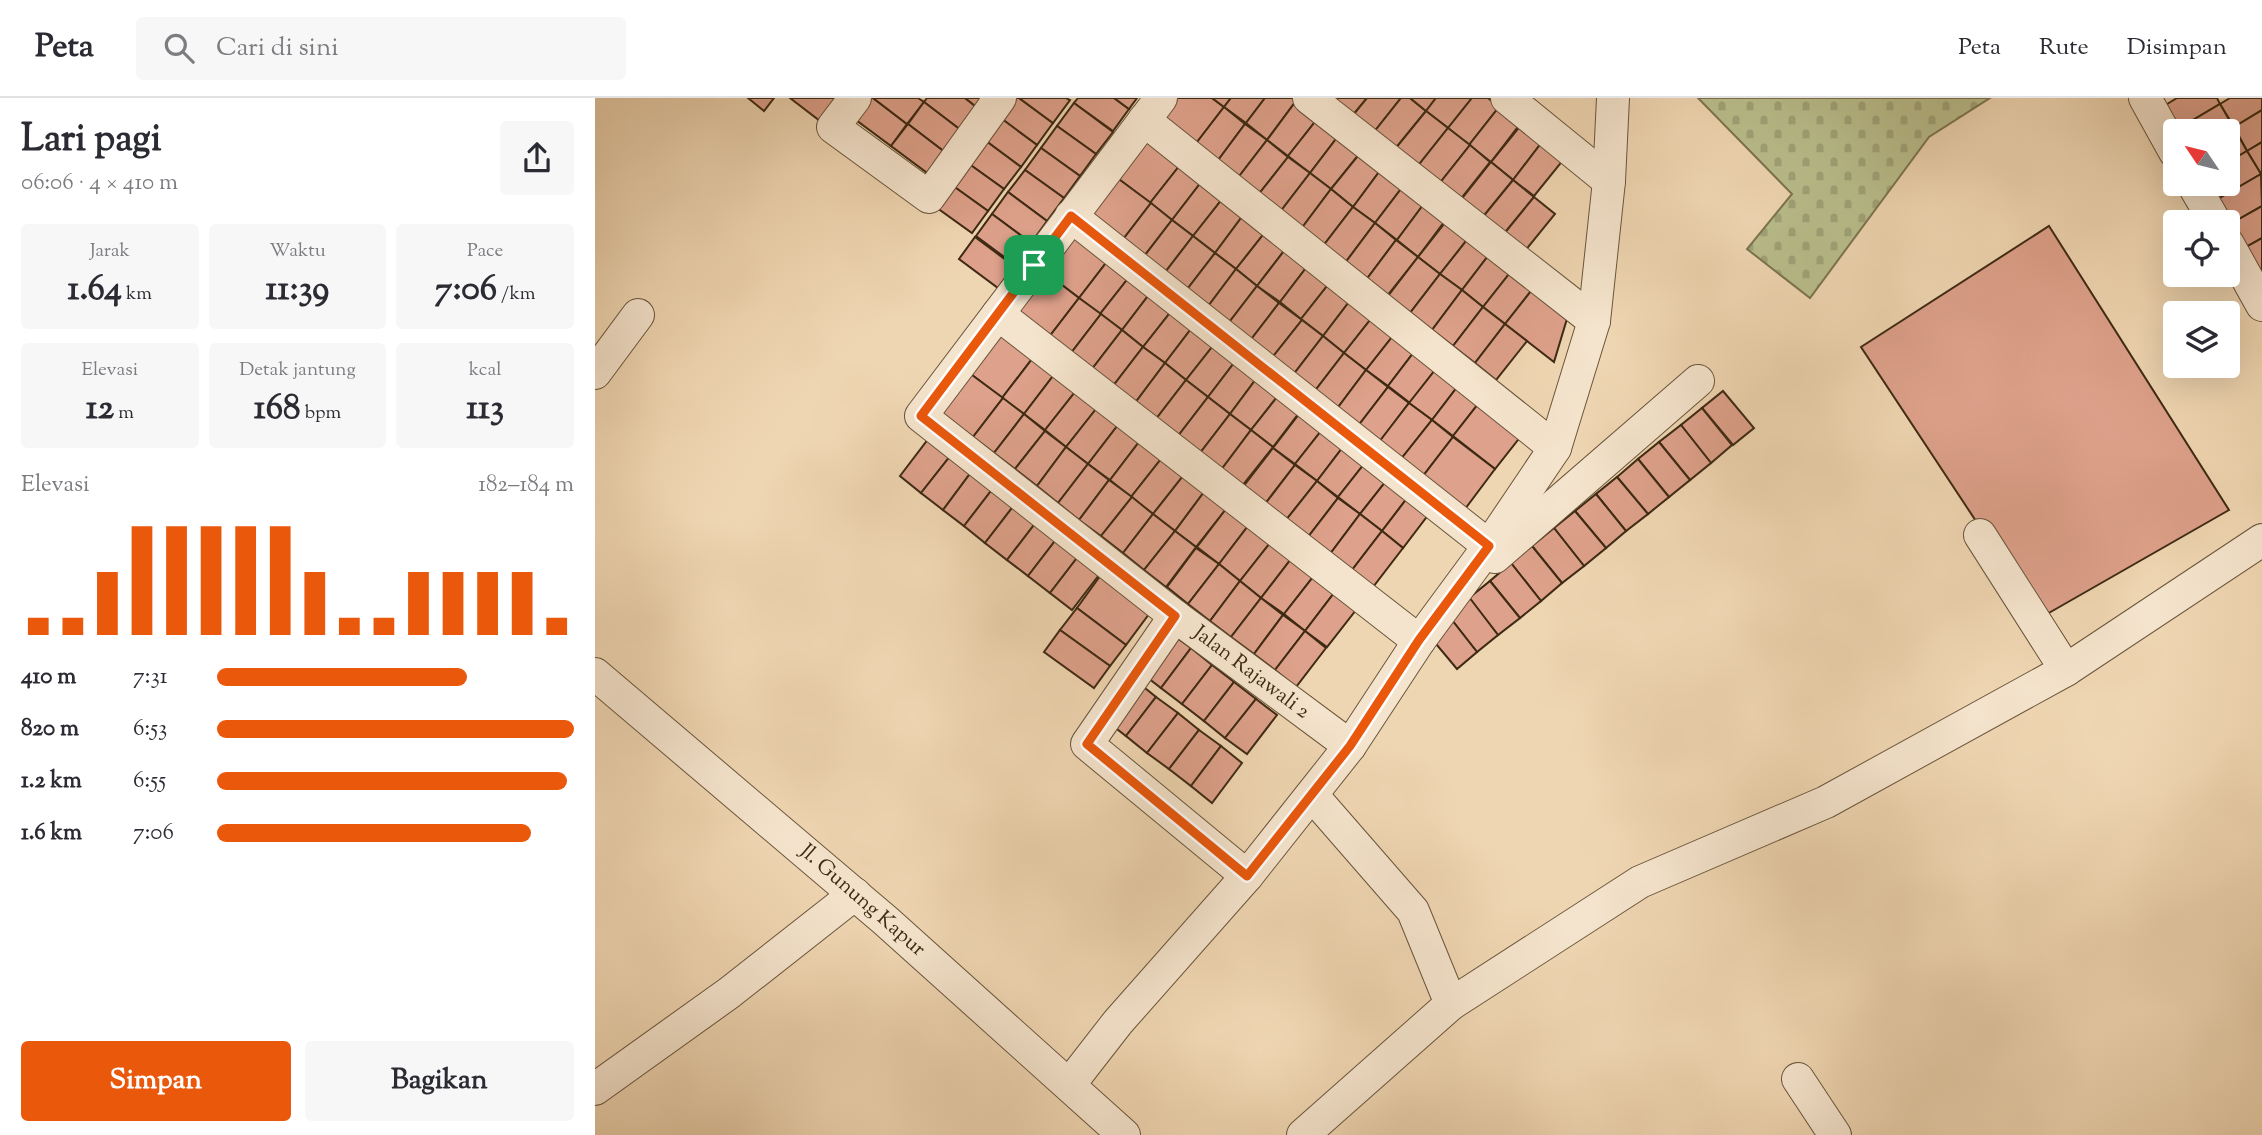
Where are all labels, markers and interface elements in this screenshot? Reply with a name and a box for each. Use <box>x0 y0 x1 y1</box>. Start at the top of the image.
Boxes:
search box <box>136 17 626 80</box>
text: Peta <box>35 24 94 72</box>
icon: search <box>160 29 198 67</box>
text: Cari di sini <box>216 30 339 67</box>
text: Peta <box>1958 31 2001 65</box>
text: Rute <box>2039 31 2089 65</box>
text: Disimpan <box>2127 31 2227 65</box>
text: Lari pagi <box>21 114 161 168</box>
north arrow <box>2163 119 2240 196</box>
map controls <box>2163 119 2240 378</box>
button: share <box>500 121 574 195</box>
text: 06:06 · 4 × 410 m <box>21 167 178 200</box>
button: locate <box>2163 210 2240 287</box>
pin <box>1004 235 1064 295</box>
text: Jarak <box>90 238 130 265</box>
text: Waktu <box>269 238 326 265</box>
text: Pace <box>467 238 503 265</box>
icon: arrive <box>1015 246 1053 284</box>
text: 1.64 <box>68 265 122 316</box>
text: 11:39 <box>266 265 329 316</box>
text: 7:06 <box>435 265 497 316</box>
text: km <box>122 281 152 308</box>
text: /km <box>497 281 535 308</box>
button: layers <box>2163 301 2240 378</box>
text: Elevasi <box>81 357 138 384</box>
text: Detak jantung <box>239 357 356 384</box>
text: kcal <box>469 357 501 384</box>
text: 12 <box>86 384 114 435</box>
text: 168 <box>254 384 301 435</box>
text: 113 <box>466 384 504 435</box>
text: m <box>114 400 134 427</box>
text: bpm <box>301 400 341 427</box>
text: Elevasi <box>21 469 90 502</box>
text: 182–184 m <box>478 469 574 502</box>
street label: Jalan Rajawali 2 <box>1185 618 1316 727</box>
text: 410 m <box>21 661 76 694</box>
text: 7:31 <box>133 661 168 694</box>
text: 820 m <box>21 713 79 746</box>
text: 6:53 <box>133 713 167 746</box>
text: 1.2 km <box>21 765 82 798</box>
text: 6:55 <box>133 765 166 798</box>
text: 1.6 km <box>21 817 82 850</box>
text: 7:06 <box>133 817 174 850</box>
street label: Jl. Gunung Kapur <box>792 837 932 964</box>
button: Simpan <box>21 1041 291 1121</box>
button: Bagikan <box>305 1041 574 1121</box>

